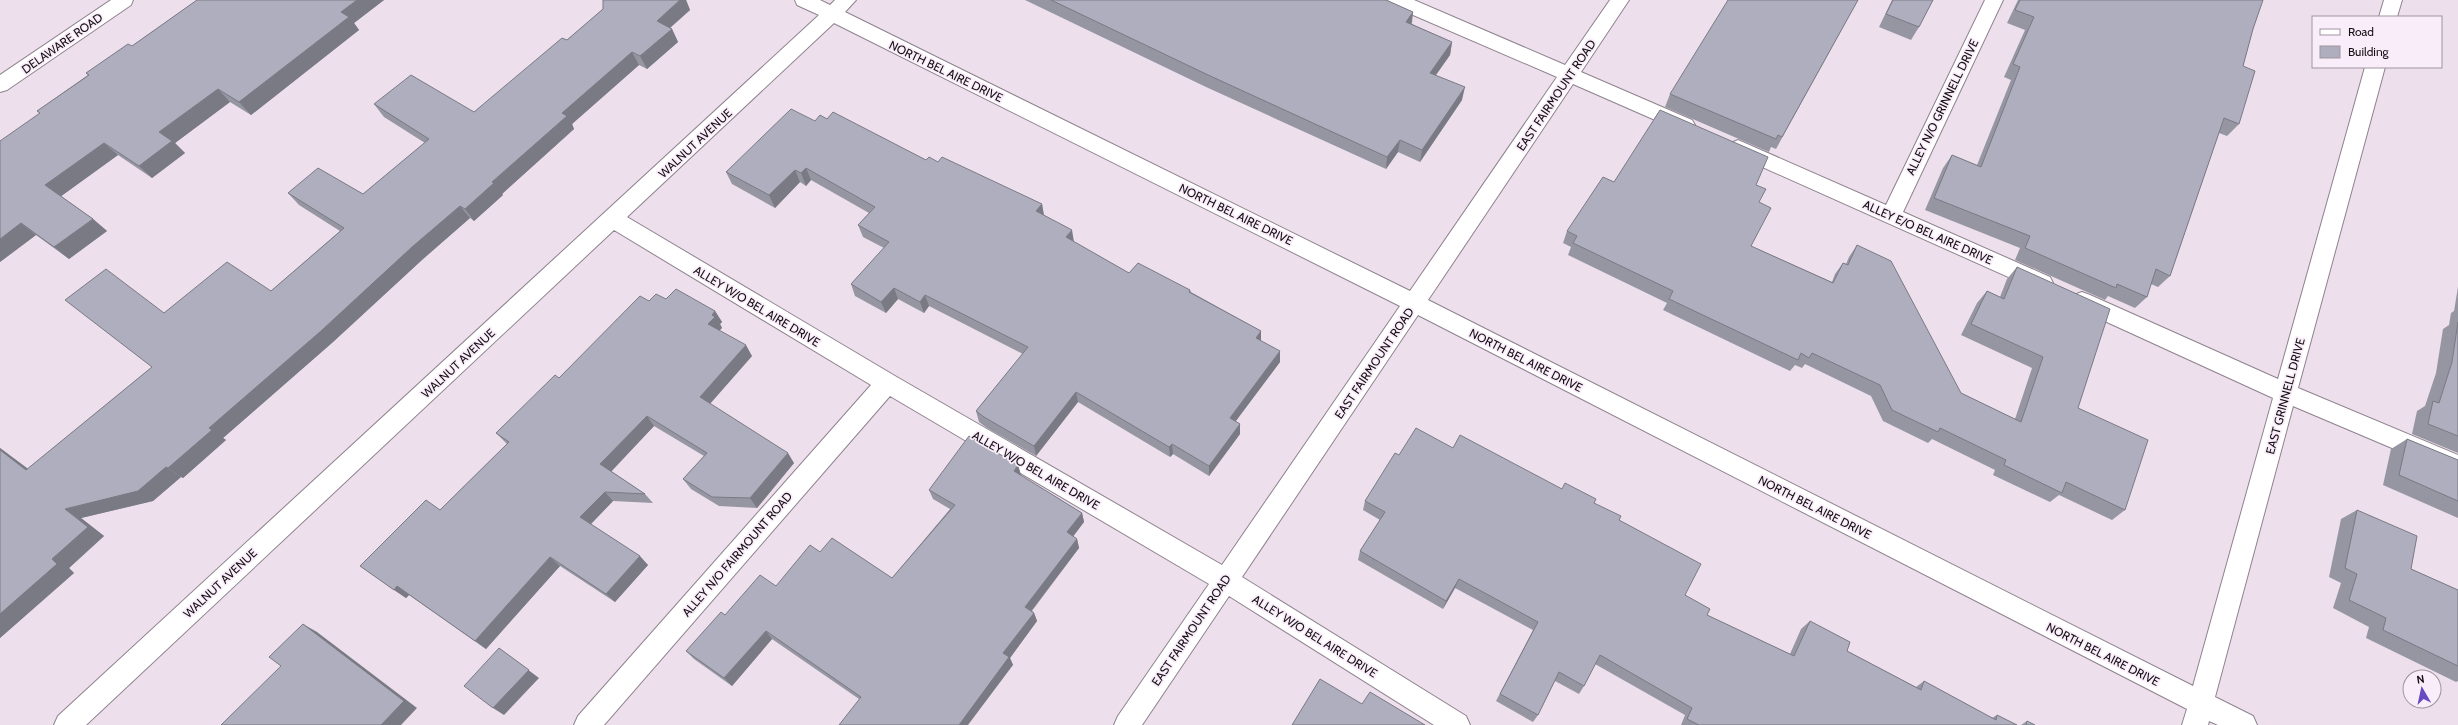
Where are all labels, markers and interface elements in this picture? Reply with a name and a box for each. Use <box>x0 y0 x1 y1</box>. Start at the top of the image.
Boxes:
street label: DELAWARE ROAD <box>19 9 106 77</box>
legend <box>2312 16 2442 68</box>
text: Road <box>2348 24 2374 39</box>
street label: EAST FAIRMOUNT ROAD <box>1513 36 1599 154</box>
street label: ALLEY N/O GRINNELL DRIVE <box>1903 36 1982 177</box>
street label: NORTH BEL AIRE DRIVE <box>887 37 1006 105</box>
text: Building <box>2348 44 2390 59</box>
street label: WALNUT AVENUE <box>655 105 735 181</box>
street label: NORTH BEL AIRE DRIVE <box>1177 180 1296 248</box>
street label: ALLEY E/O BEL AIRE DRIVE <box>1861 197 1996 268</box>
street label: ALLEY W/O BEL AIRE DRIVE <box>691 262 823 350</box>
street label: EAST FAIRMOUNT ROAD <box>1331 304 1417 422</box>
street label: WALNUT AVENUE <box>418 325 498 401</box>
street label: NORTH BEL AIRE DRIVE <box>1467 325 1585 395</box>
street label: EAST GRINNELL DRIVE <box>2262 336 2308 456</box>
street label: ALLEY W/O BEL AIRE DRIVE <box>970 427 1103 513</box>
street label: NORTH BEL AIRE DRIVE <box>1756 472 1874 542</box>
street label: ALLEY N/O FAIRMOUNT ROAD <box>679 488 796 620</box>
street label: WALNUT AVENUE <box>180 545 260 621</box>
street label: EAST FAIRMOUNT ROAD <box>1148 571 1234 689</box>
street label: ALLEY W/O BEL AIRE DRIVE <box>1250 591 1381 681</box>
street label: NORTH BEL AIRE DRIVE <box>2044 619 2162 689</box>
north arrow <box>2402 669 2442 709</box>
text: N <box>2415 672 2425 687</box>

